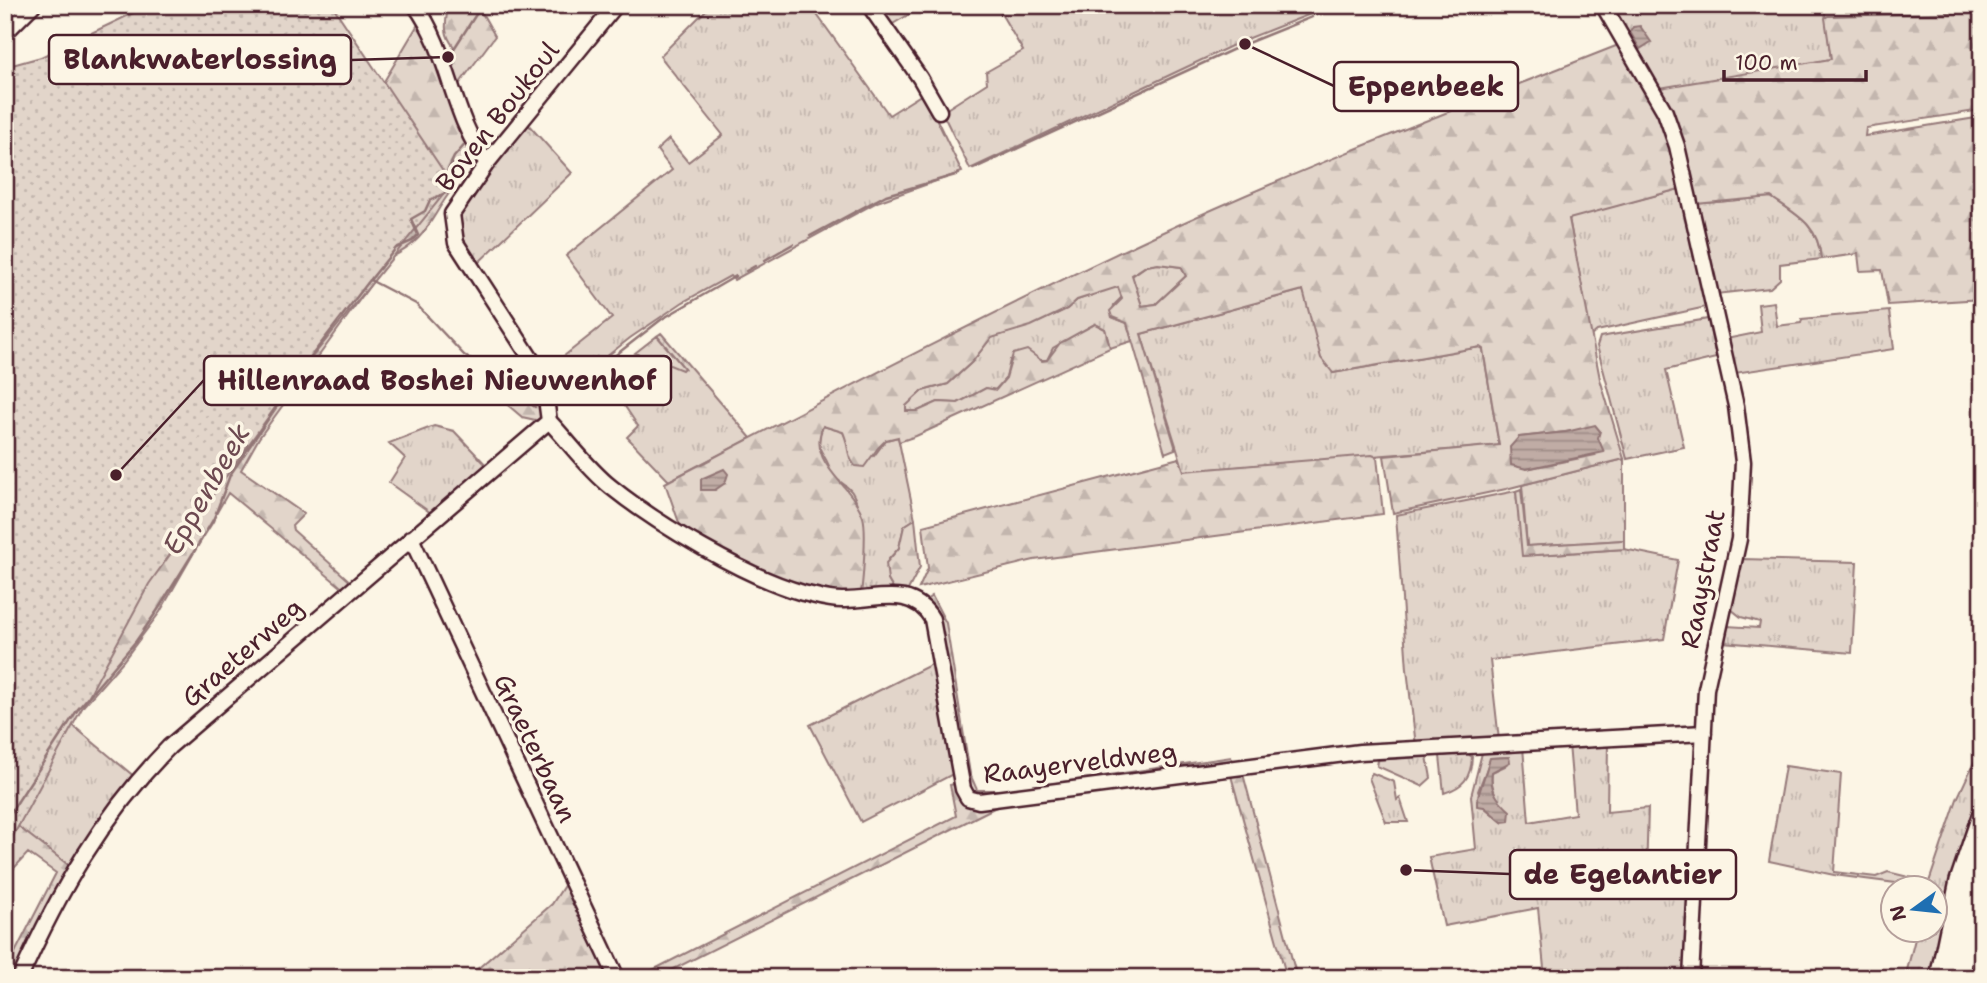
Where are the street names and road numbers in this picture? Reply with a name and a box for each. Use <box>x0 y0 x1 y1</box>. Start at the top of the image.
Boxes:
street label: Boven Boukoul <box>427 34 567 198</box>
street label: Raaystraat <box>1671 506 1733 652</box>
street label: Graeterweg <box>174 590 310 714</box>
street label: Graeterbaan <box>486 668 586 828</box>
street label: Raayerveldweg <box>981 733 1179 791</box>

